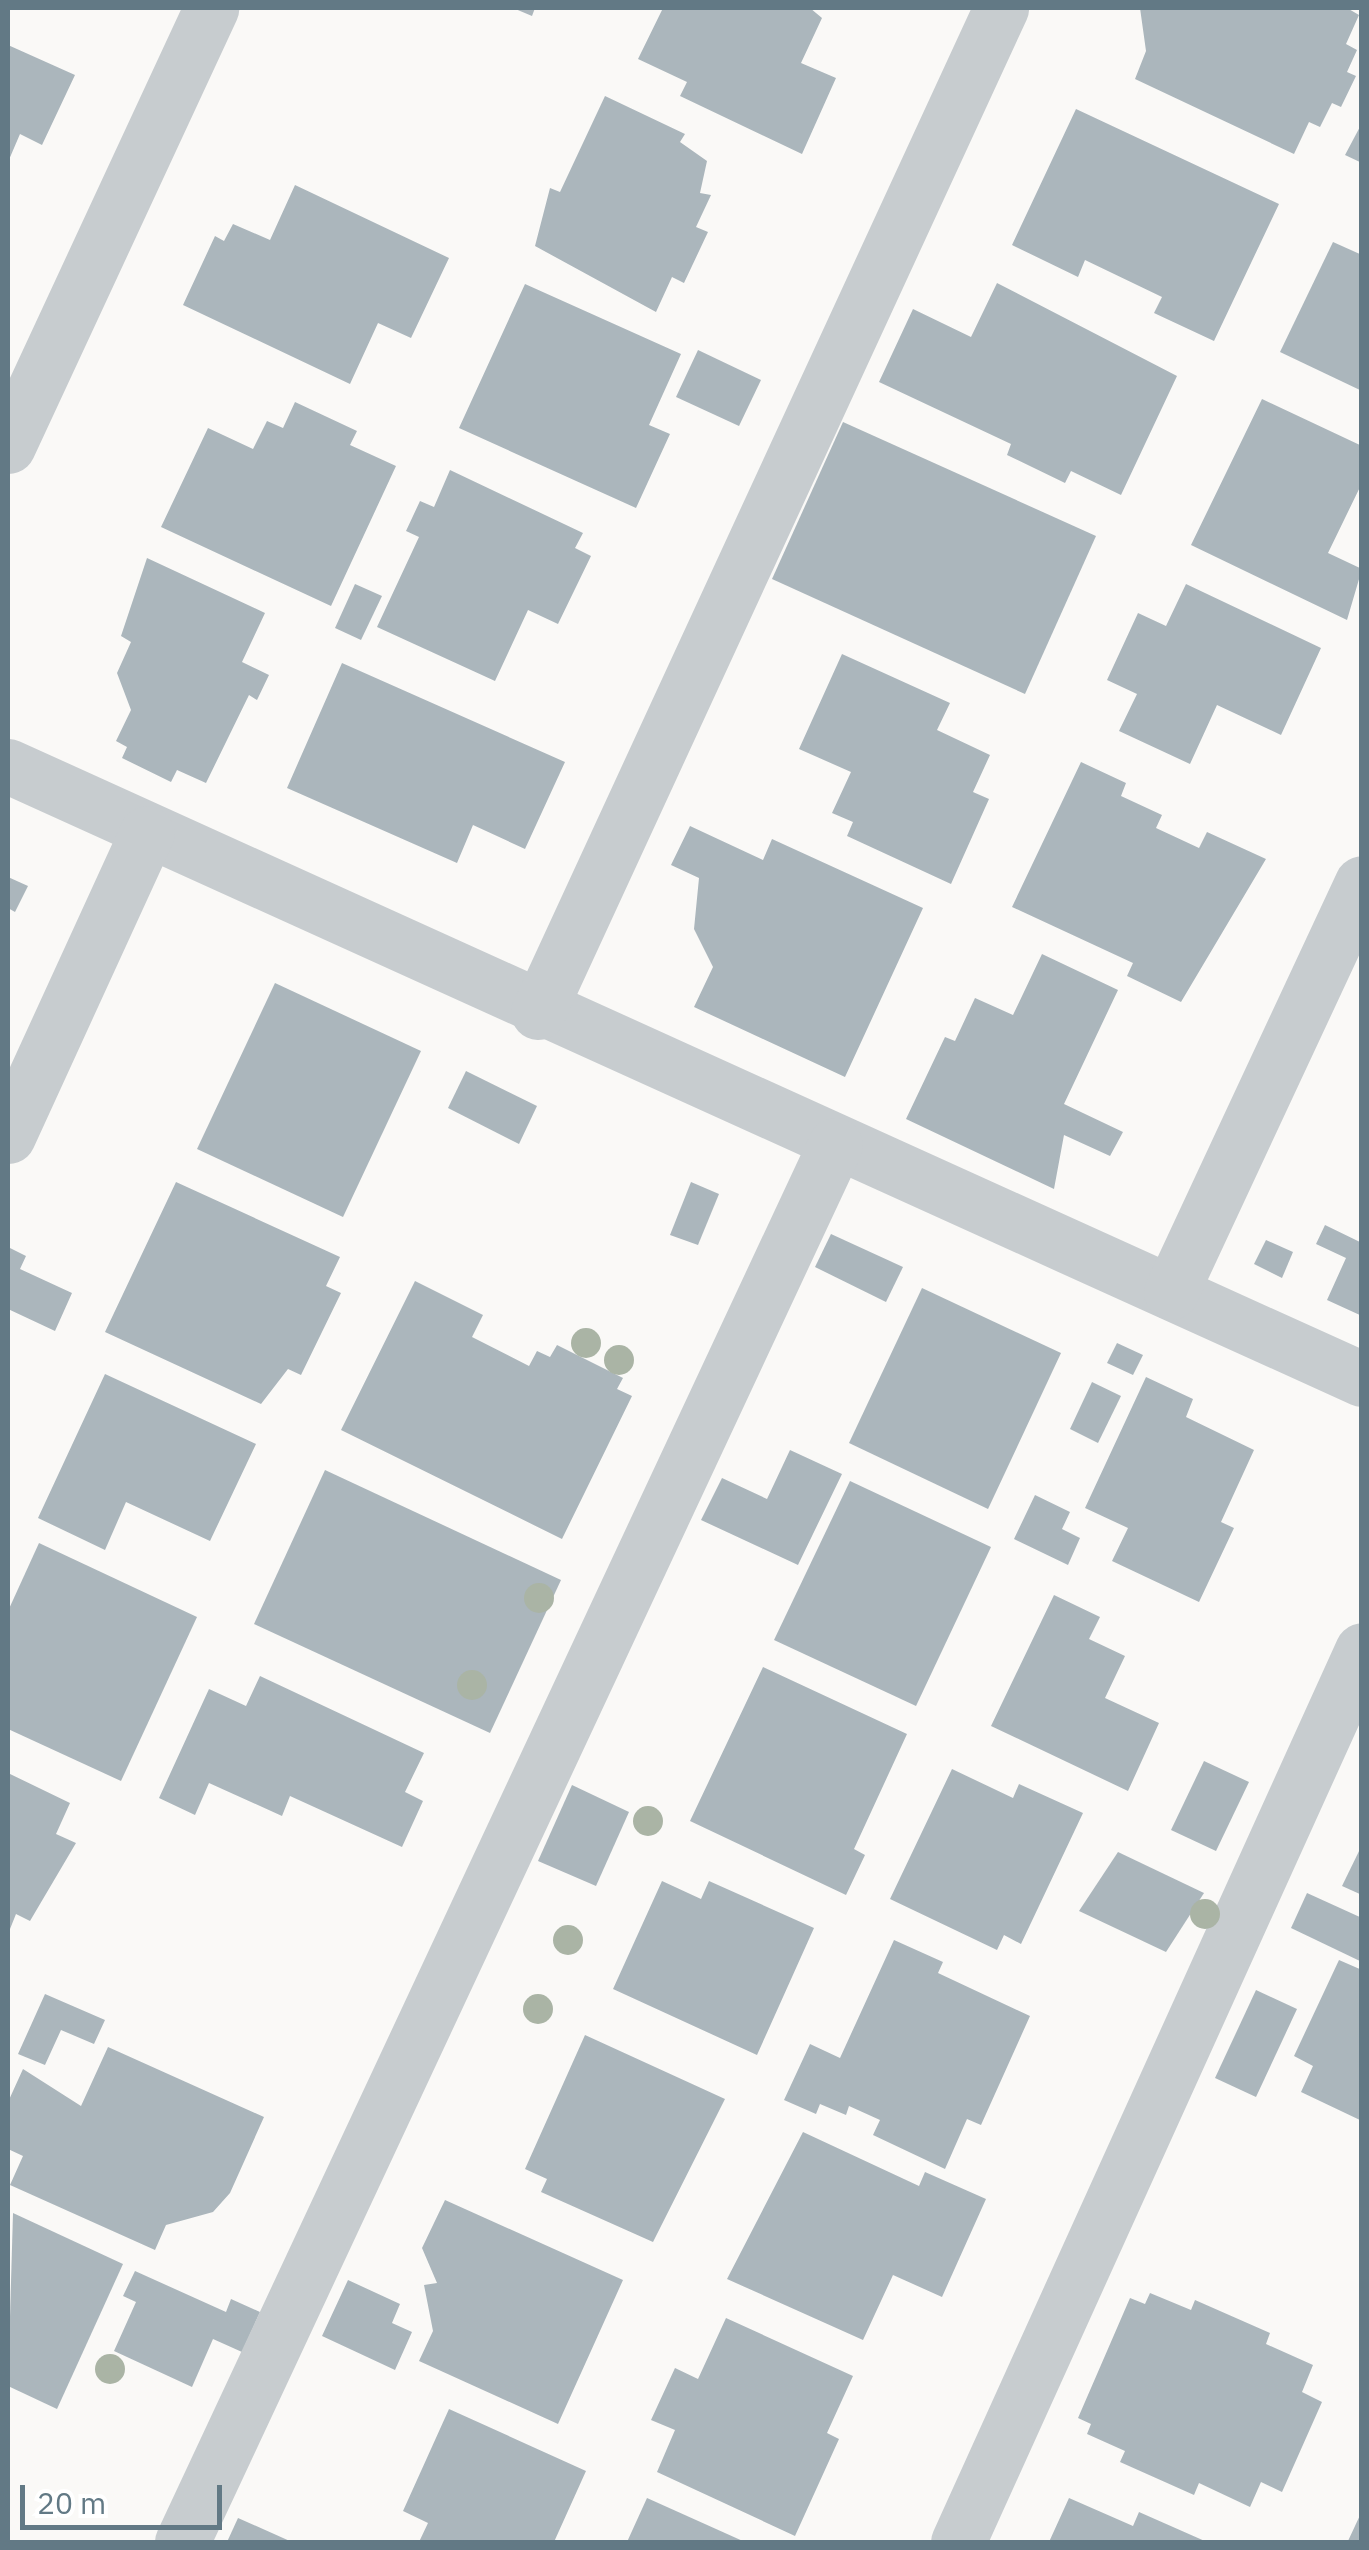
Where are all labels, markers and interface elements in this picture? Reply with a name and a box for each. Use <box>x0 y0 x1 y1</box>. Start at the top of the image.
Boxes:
scale bar <box>25 2465 228 2527</box>
text: 20 m <box>37 2483 106 2522</box>

